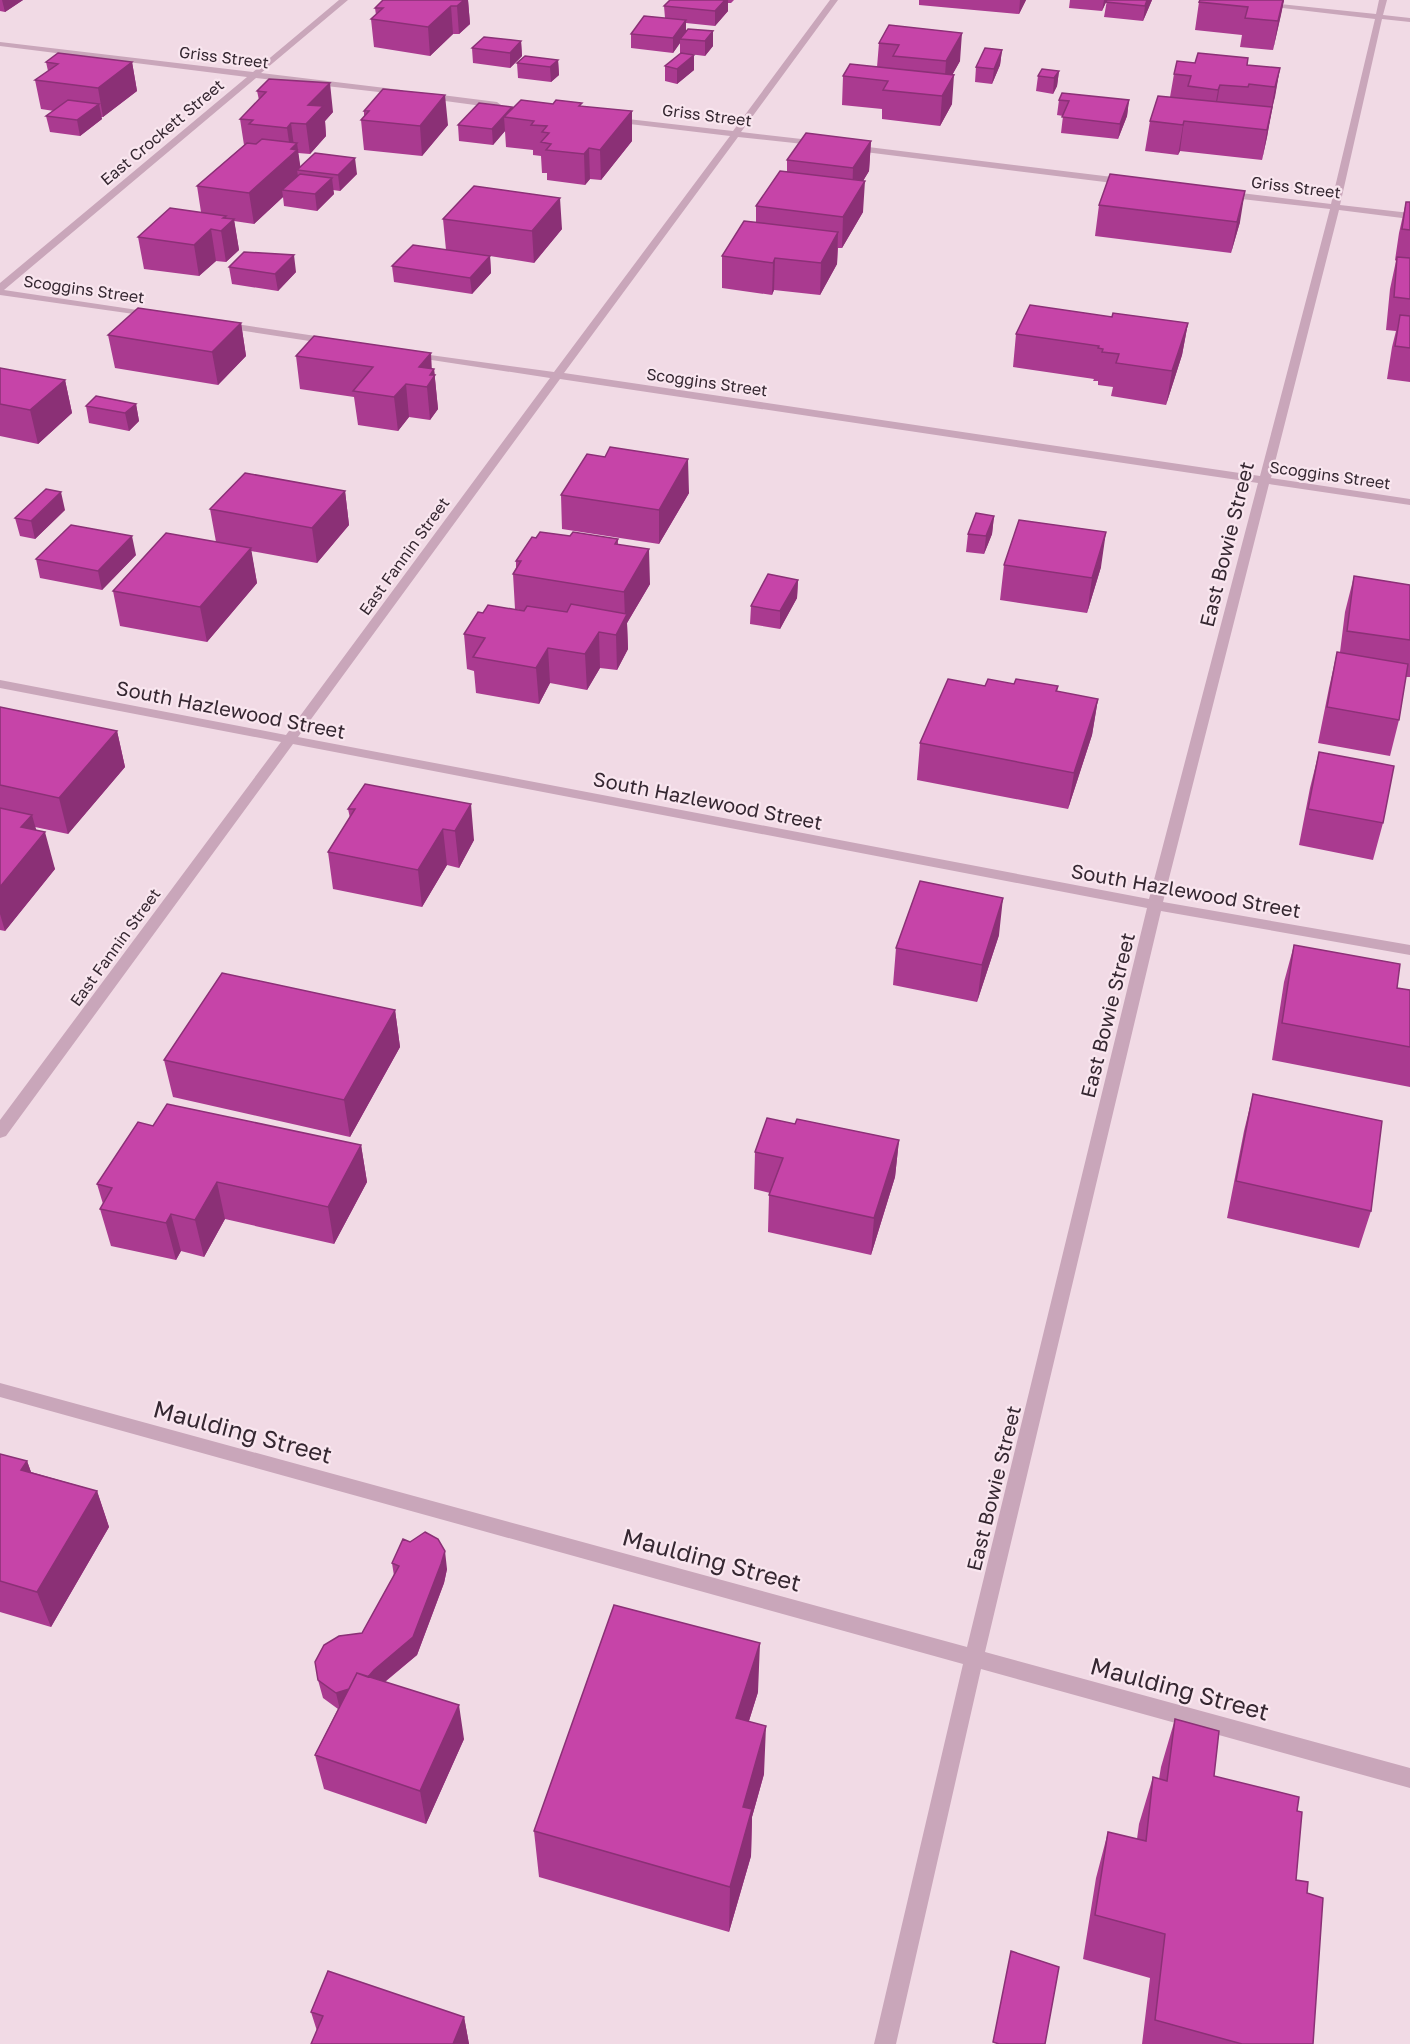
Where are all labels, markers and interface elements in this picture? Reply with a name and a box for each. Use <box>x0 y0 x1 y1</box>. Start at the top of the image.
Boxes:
street label: Griss Street <box>178 42 270 72</box>
street label: East Crockett Street <box>96 75 228 189</box>
street label: Griss Street <box>661 100 753 130</box>
street label: Griss Street <box>1250 172 1342 202</box>
street label: Scoggins Street <box>22 271 146 307</box>
street label: Scoggins Street <box>645 364 769 400</box>
street label: Scoggins Street <box>1268 457 1392 493</box>
street label: East Bowie Street <box>1194 459 1258 629</box>
street label: East Fannin Street <box>354 493 454 619</box>
street label: South Hazlewood Street <box>114 675 348 743</box>
street label: South Hazlewood Street <box>591 766 825 834</box>
street label: South Hazlewood Street <box>1069 858 1303 922</box>
street label: East Fannin Street <box>65 884 165 1010</box>
street label: East Bowie Street <box>1075 930 1139 1100</box>
street label: Maulding Street <box>150 1393 336 1469</box>
street label: East Bowie Street <box>961 1403 1025 1573</box>
street label: Maulding Street <box>619 1521 805 1597</box>
street label: Maulding Street <box>1087 1650 1273 1726</box>

